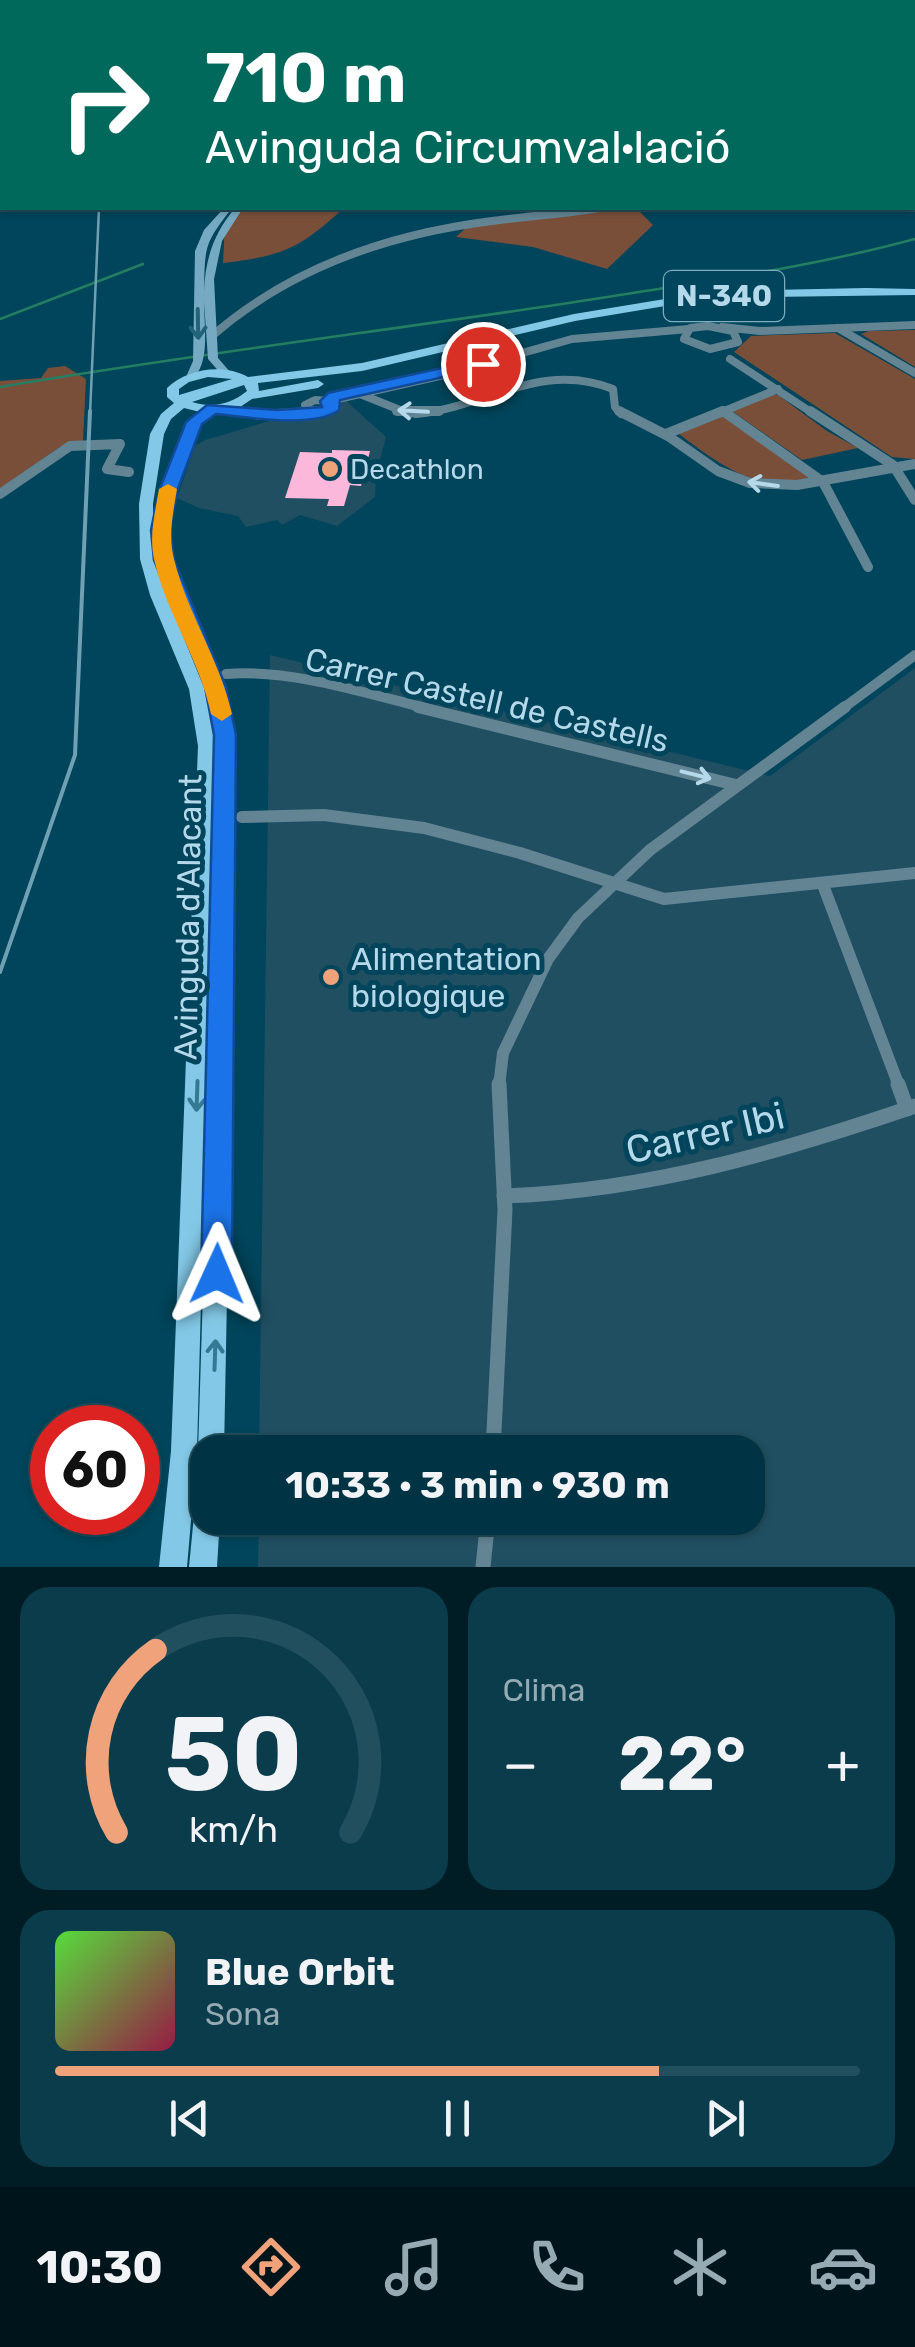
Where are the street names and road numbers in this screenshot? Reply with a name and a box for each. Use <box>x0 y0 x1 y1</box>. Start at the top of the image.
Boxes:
road number: N-340 <box>664 271 784 321</box>
street label: Carrer Castell de Castells <box>302 640 672 760</box>
street label: Avinguda d'Alacant <box>167 774 209 1060</box>
street label: Carrer Ibi <box>621 1092 789 1174</box>

